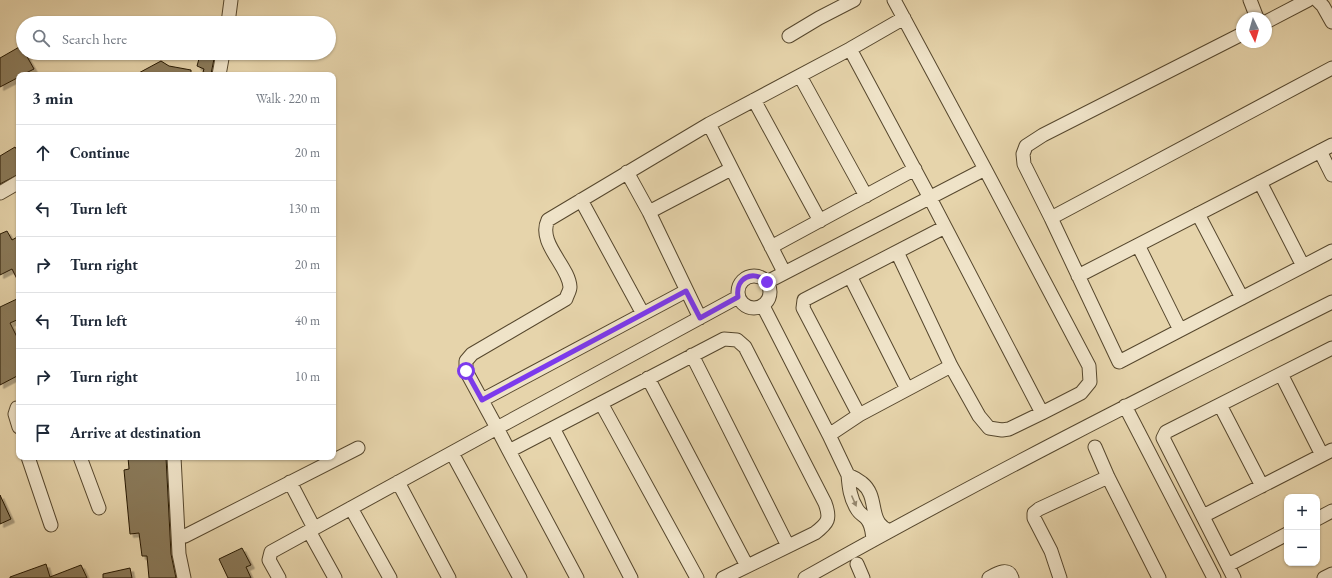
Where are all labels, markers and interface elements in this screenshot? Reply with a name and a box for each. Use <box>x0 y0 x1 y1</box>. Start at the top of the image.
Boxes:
north arrow <box>1236 12 1272 48</box>
search box <box>16 16 336 60</box>
icon: search <box>30 27 52 49</box>
text: Search here <box>62 29 127 48</box>
text: 3 min <box>32 87 73 109</box>
text: Walk · 220 m <box>256 90 320 107</box>
icon: ahead <box>32 142 54 164</box>
text: Continue <box>70 143 130 162</box>
text: 20 m <box>295 144 320 161</box>
icon: left <box>32 198 54 220</box>
text: Turn left <box>70 199 127 218</box>
text: 130 m <box>289 200 320 217</box>
icon: right <box>32 254 54 276</box>
text: Turn right <box>70 255 138 274</box>
text: 20 m <box>295 256 320 273</box>
route end <box>758 273 776 291</box>
icon: left <box>32 310 54 332</box>
text: Turn left <box>70 311 127 330</box>
text: 40 m <box>295 312 320 329</box>
route start <box>457 362 475 380</box>
icon: right <box>32 366 54 388</box>
text: Turn right <box>70 367 138 386</box>
text: 10 m <box>295 368 320 385</box>
icon: arrive <box>32 422 54 444</box>
text: Arrive at destination <box>70 423 201 442</box>
map controls <box>1284 494 1320 566</box>
button: + <box>1284 494 1320 530</box>
one-way arrow <box>851 496 857 508</box>
button: − <box>1284 530 1320 566</box>

